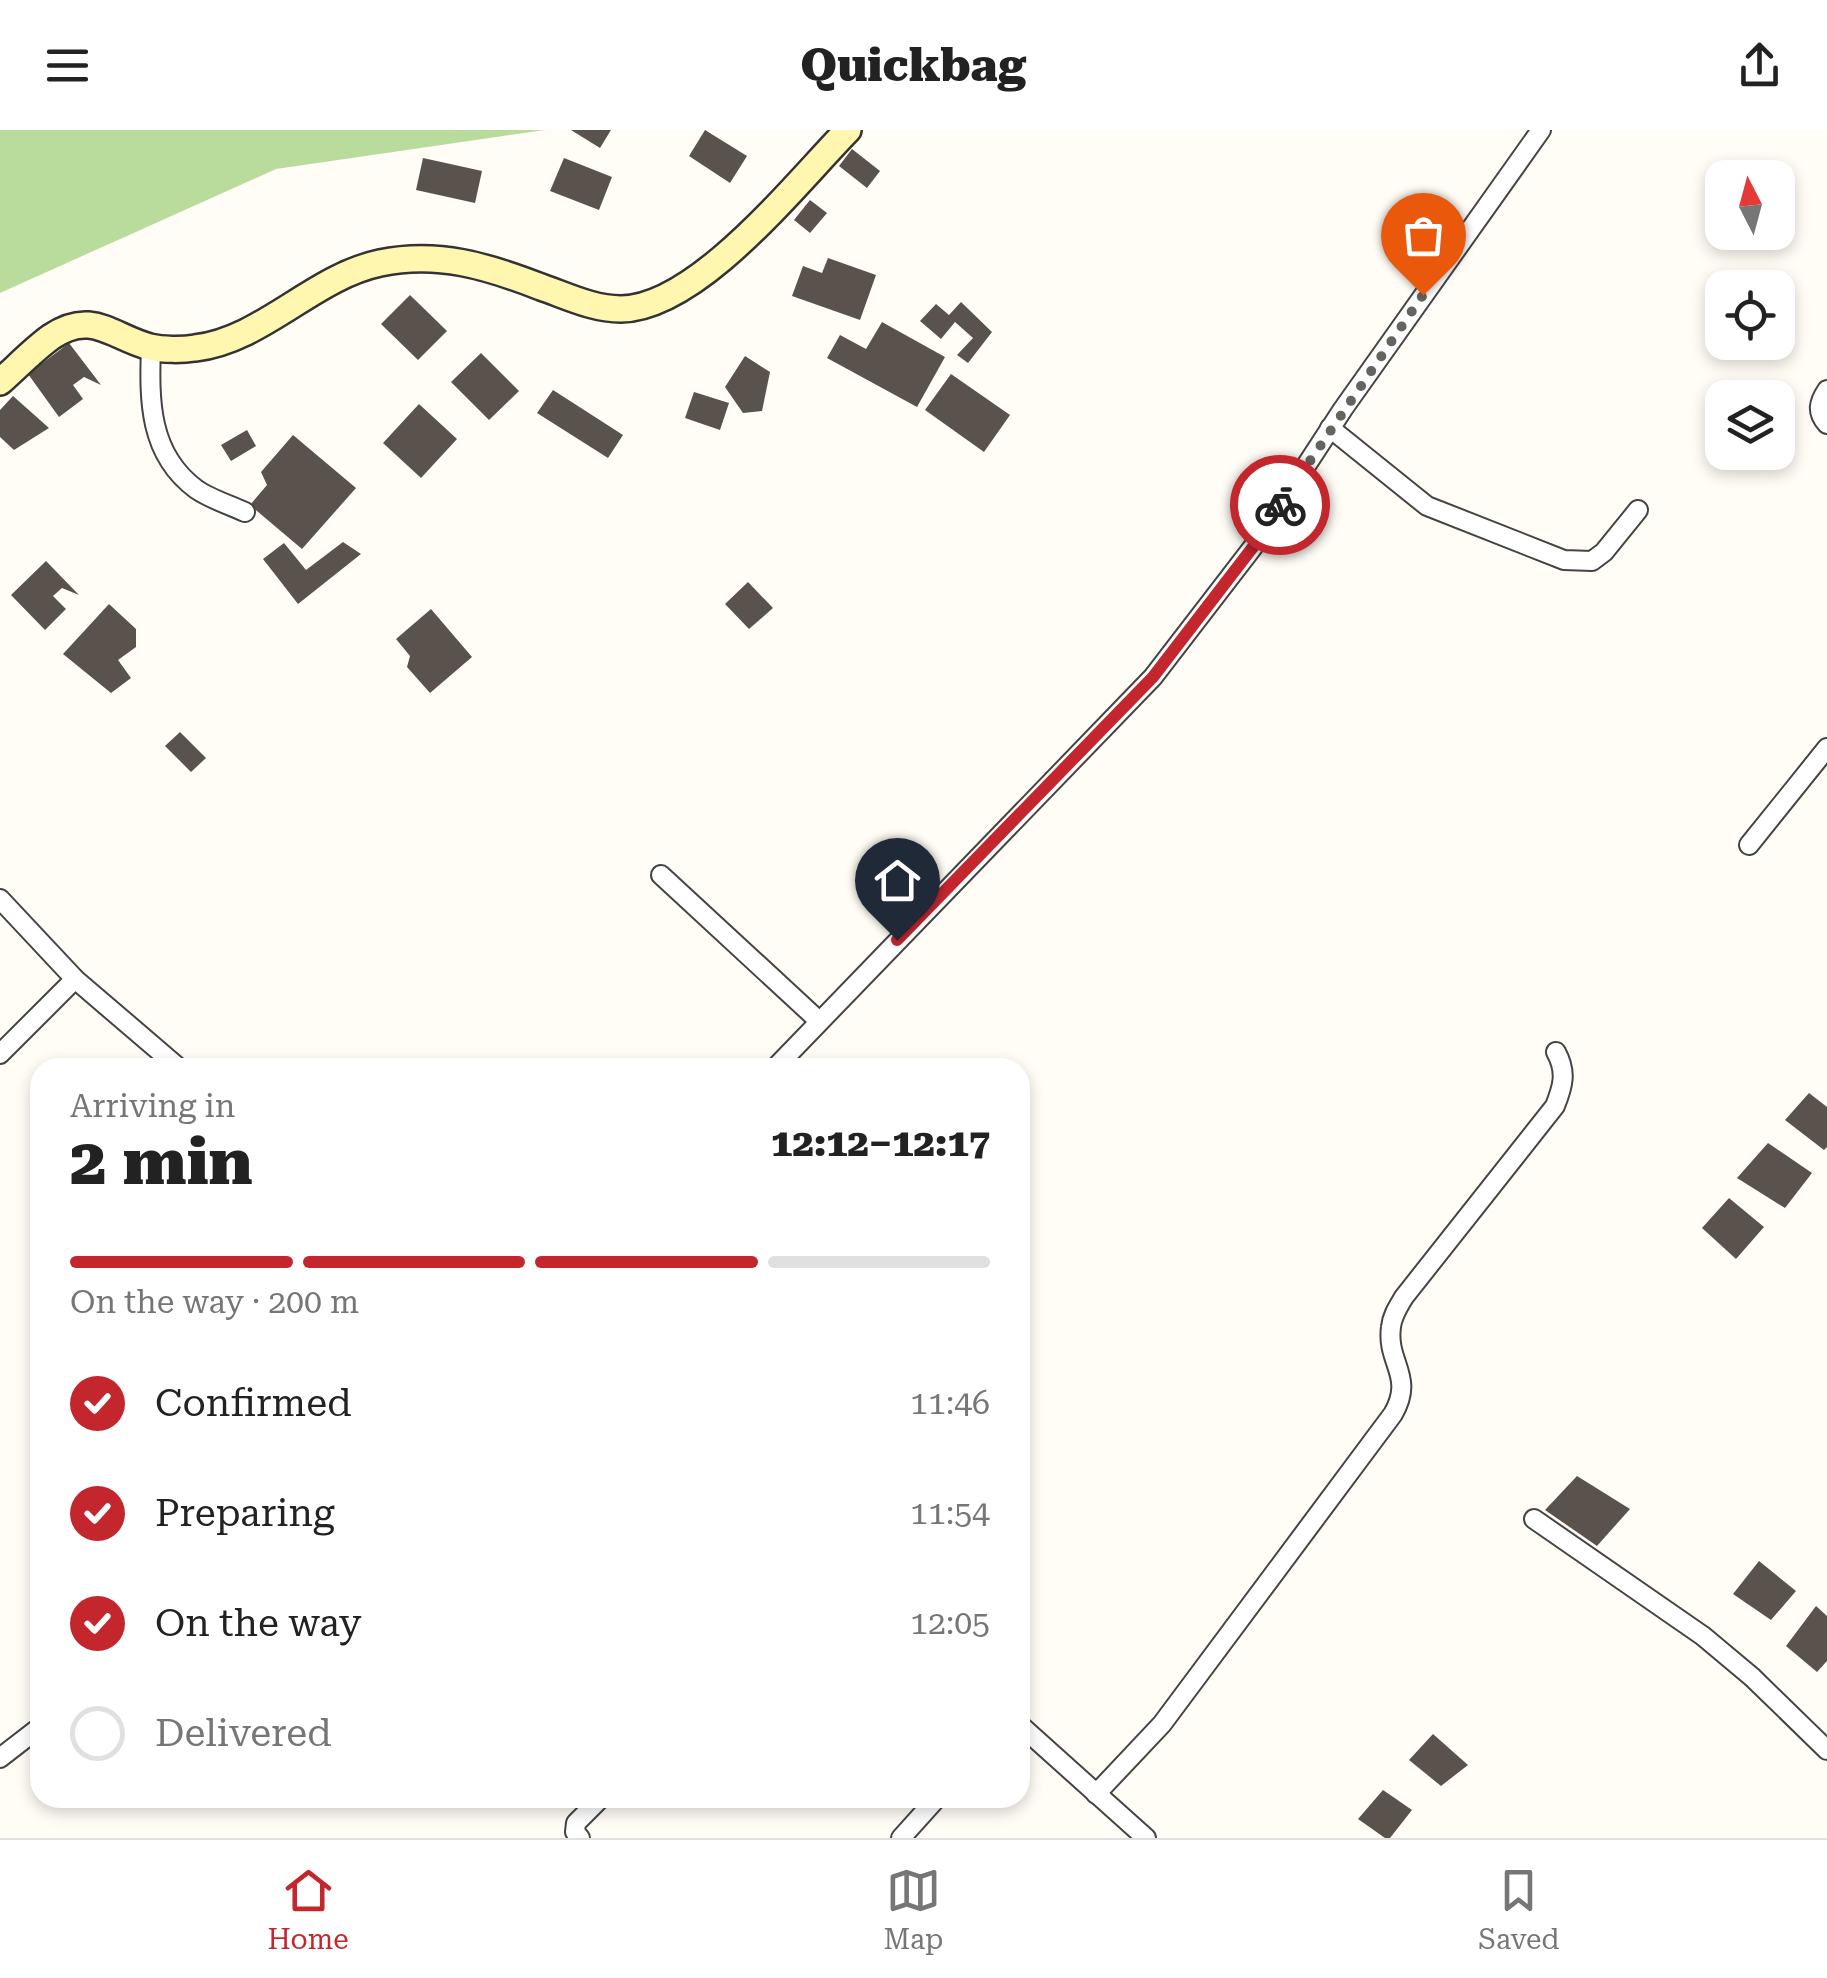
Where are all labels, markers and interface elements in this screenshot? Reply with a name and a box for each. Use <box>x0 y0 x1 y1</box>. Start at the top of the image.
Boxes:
icon: menu <box>40 38 95 93</box>
icon: share <box>1732 38 1787 93</box>
text: Quickbag <box>801 39 1026 92</box>
north arrow <box>1705 160 1795 250</box>
map controls <box>1705 160 1795 470</box>
pin <box>1381 193 1466 296</box>
icon: bag <box>1396 208 1451 263</box>
button: locate <box>1705 270 1795 360</box>
button: layers <box>1705 380 1795 470</box>
courier <box>1230 455 1330 555</box>
icon: bike <box>1253 478 1308 533</box>
pin <box>855 838 940 941</box>
icon: home <box>870 853 925 908</box>
text: Arriving in <box>70 1087 235 1125</box>
text: 12:12–12:17 <box>771 1121 990 1165</box>
text: 2 min <box>70 1124 253 1200</box>
text: On the way · 200 m <box>70 1283 359 1321</box>
icon: check <box>70 1376 125 1431</box>
text: Confirmed <box>155 1381 352 1425</box>
text: 11:46 <box>910 1384 990 1422</box>
icon: check <box>70 1486 125 1541</box>
text: Preparing <box>155 1491 335 1535</box>
text: 11:54 <box>910 1494 990 1532</box>
icon: check <box>70 1596 125 1651</box>
text: On the way <box>155 1601 361 1645</box>
text: 12:05 <box>910 1604 990 1642</box>
text: Delivered <box>155 1711 332 1755</box>
tab: Home <box>267 1863 349 1956</box>
tab: Map <box>884 1863 943 1956</box>
tab: Saved <box>1478 1863 1560 1956</box>

